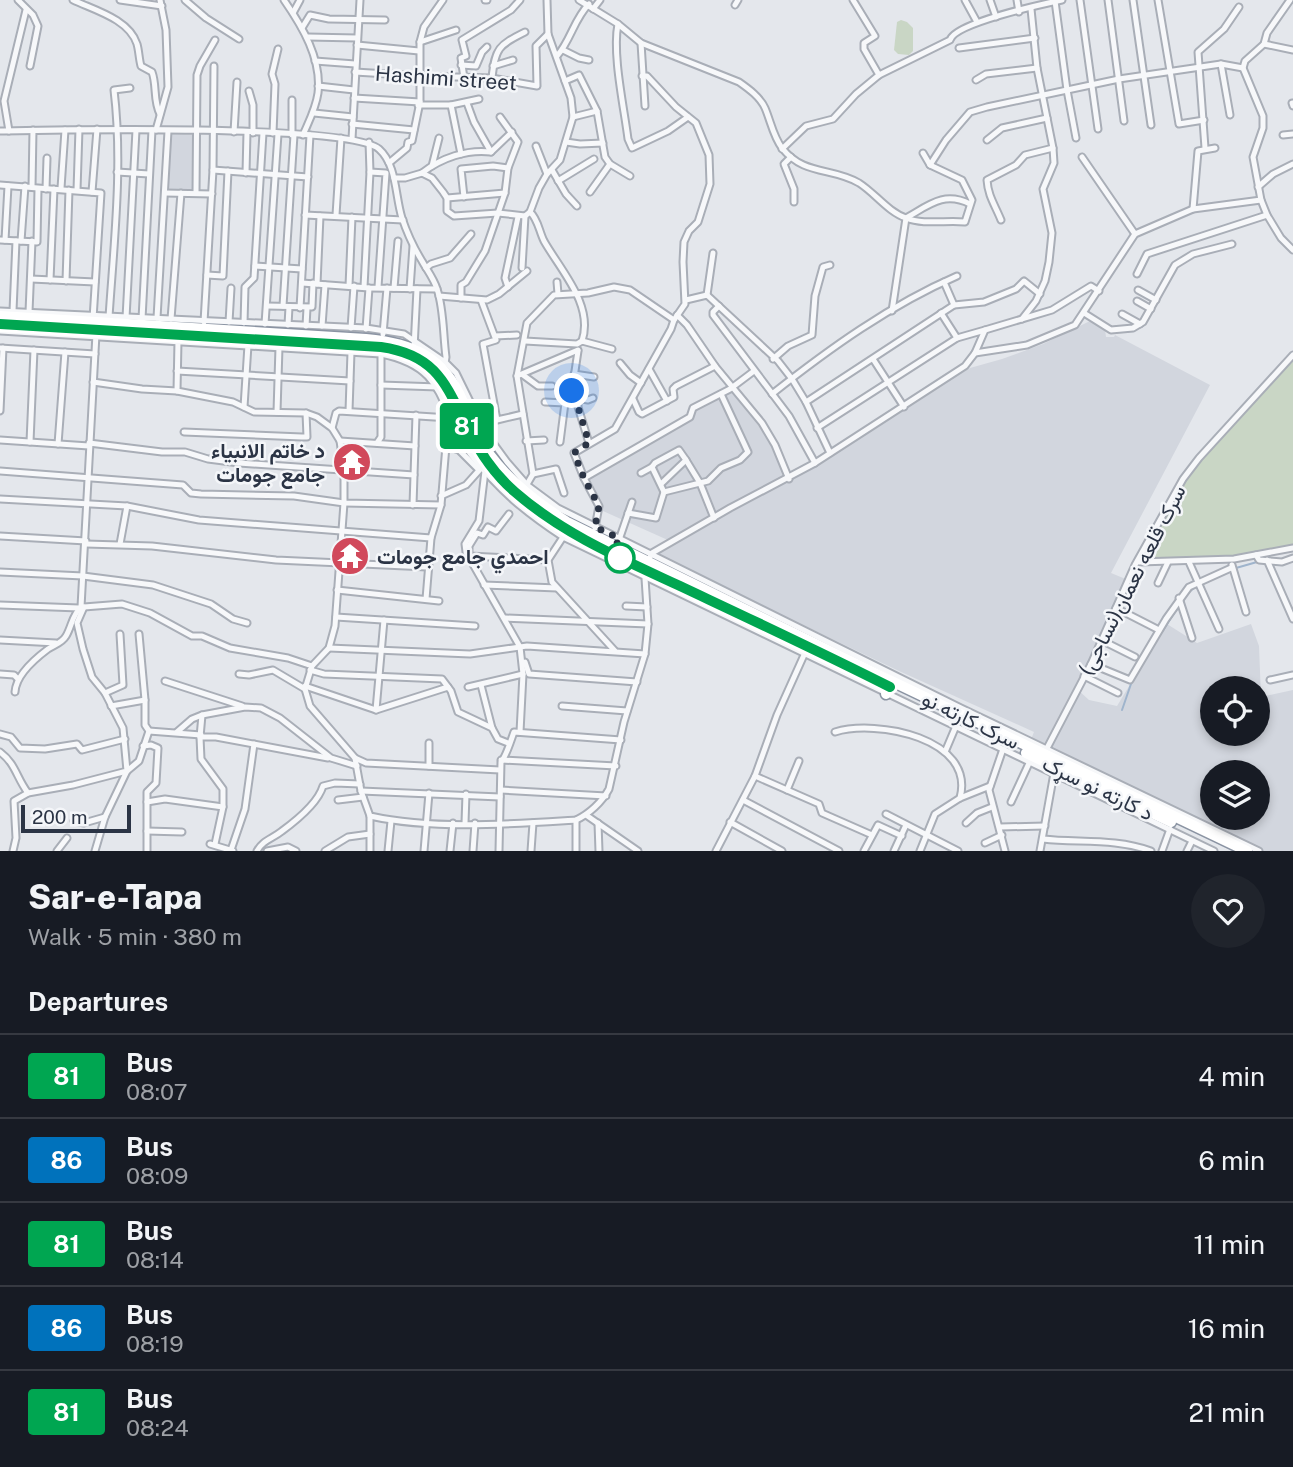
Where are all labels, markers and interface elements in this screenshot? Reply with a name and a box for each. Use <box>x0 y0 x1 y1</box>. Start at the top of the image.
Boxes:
street label: Hashimi street <box>374 61 518 95</box>
your location <box>554 373 589 408</box>
line badge: 81 <box>435 403 498 449</box>
text: 81 <box>454 412 480 440</box>
place label: د خاتم الانبیاء جامع جومات <box>211 438 325 489</box>
temple icon: د خاتم الانبیاء جامع جومات <box>331 441 373 483</box>
street label: سرک قلعه نعمان(نساجی) <box>1073 481 1192 680</box>
temple icon: احمدي جامع جومات <box>329 535 371 577</box>
unlabelled marker <box>605 543 635 573</box>
place label: احمدي جامع جومات <box>377 544 549 574</box>
map controls <box>1200 676 1270 830</box>
button: locate <box>1200 676 1270 746</box>
street label: سرک کارته نو <box>918 686 1024 755</box>
street label: د کارته نو سړک <box>1038 750 1158 827</box>
button: layers <box>1200 760 1270 830</box>
scale bar <box>21 802 131 834</box>
text: 200 m <box>32 806 88 828</box>
button: heart <box>1191 874 1265 948</box>
text: Sar-e-Tapa <box>28 878 202 916</box>
text: Walk · 5 min · 380 m <box>28 923 242 950</box>
text: Departures <box>28 986 168 1017</box>
text: Bus <box>126 1047 173 1078</box>
text: 4 min <box>1198 1061 1265 1092</box>
text: 81 <box>53 1062 80 1090</box>
text: 08:07 <box>126 1078 187 1105</box>
text: Bus <box>126 1131 173 1162</box>
text: 6 min <box>1198 1145 1265 1176</box>
text: 86 <box>51 1146 82 1174</box>
text: 08:09 <box>126 1162 188 1189</box>
text: Bus <box>126 1215 173 1246</box>
text: 11 min <box>1193 1229 1265 1260</box>
text: 81 <box>53 1230 80 1258</box>
text: 08:14 <box>126 1246 184 1273</box>
text: Bus <box>126 1299 173 1330</box>
text: 16 min <box>1188 1313 1265 1344</box>
text: 86 <box>51 1314 82 1342</box>
text: 08:19 <box>126 1330 184 1357</box>
text: Bus <box>126 1383 173 1414</box>
text: 21 min <box>1189 1397 1265 1428</box>
text: 81 <box>53 1398 80 1426</box>
text: 08:24 <box>126 1414 189 1441</box>

